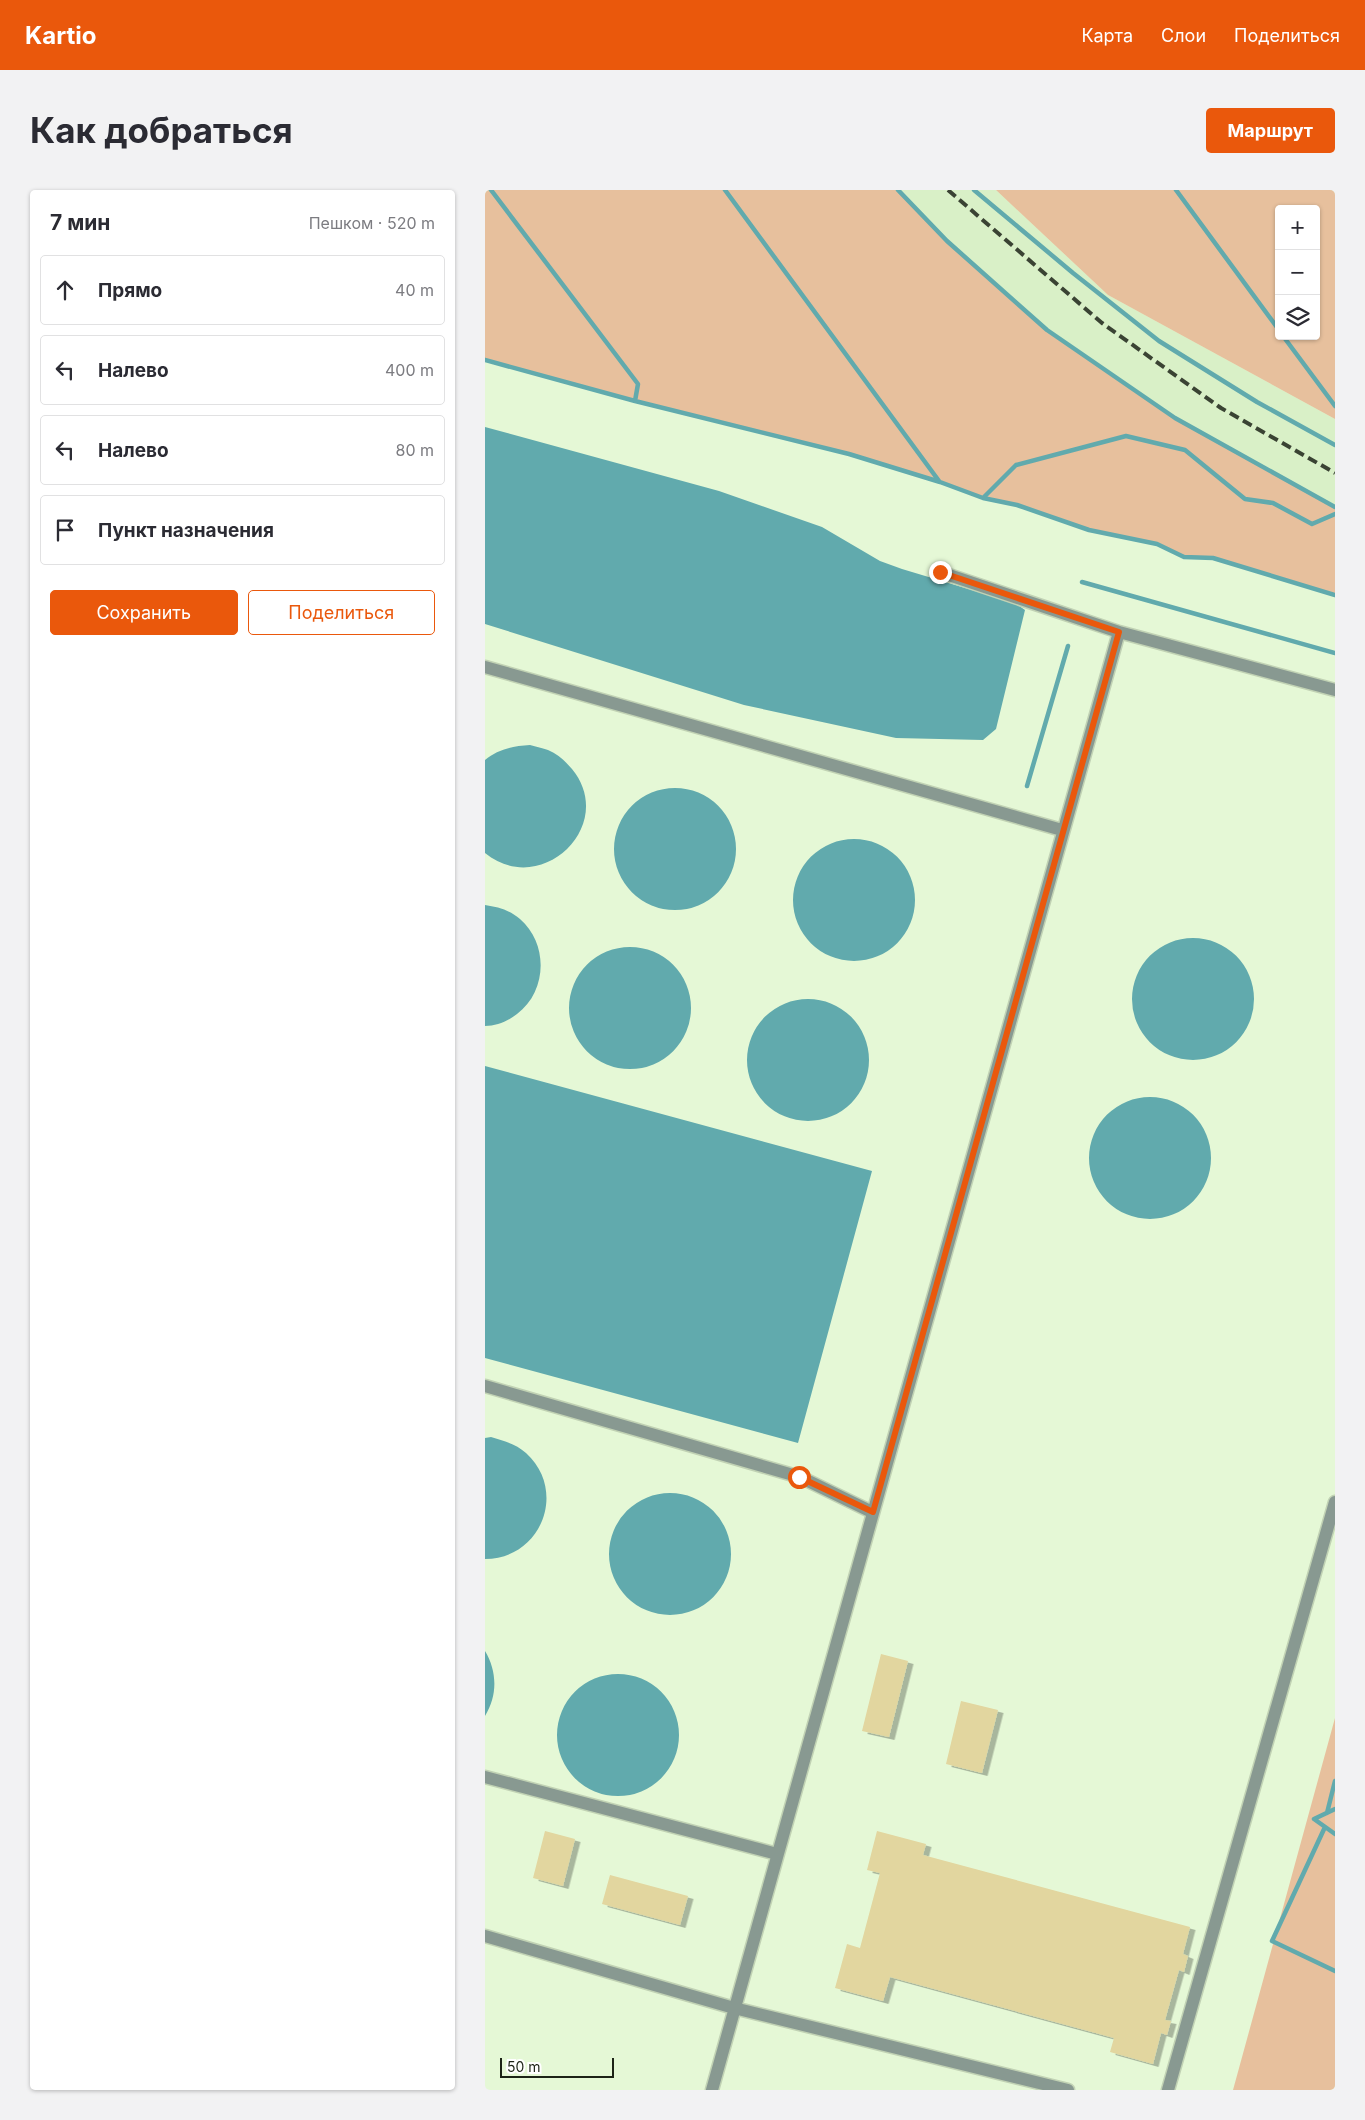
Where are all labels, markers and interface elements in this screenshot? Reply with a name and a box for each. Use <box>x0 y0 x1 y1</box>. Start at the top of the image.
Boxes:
text: Kartio <box>25 21 96 50</box>
text: Карта <box>1081 25 1133 46</box>
text: Слои <box>1161 25 1206 46</box>
text: Поделиться <box>1234 25 1340 46</box>
button: Маршрут <box>1206 108 1335 153</box>
text: Как добраться <box>30 109 293 151</box>
map controls <box>1275 205 1320 340</box>
button: + <box>1275 205 1320 250</box>
text: 7 мин <box>50 210 110 235</box>
text: Пешком · 520 m <box>309 213 435 233</box>
button: − <box>1275 250 1320 295</box>
icon: ahead <box>51 276 79 304</box>
text: Прямо <box>98 279 162 302</box>
text: 40 m <box>395 280 434 300</box>
button: layers <box>1275 295 1320 340</box>
icon: left <box>51 356 79 384</box>
text: Налево <box>98 359 169 382</box>
text: 400 m <box>385 360 434 380</box>
icon: left <box>51 436 79 464</box>
text: Налево <box>98 439 169 462</box>
text: 80 m <box>395 440 434 460</box>
icon: arrive <box>51 516 79 544</box>
text: Пункт назначения <box>98 519 274 542</box>
route end <box>929 561 952 584</box>
button: Сохранить <box>50 590 238 635</box>
button: Поделиться <box>248 590 435 635</box>
route start <box>788 1466 811 1489</box>
scale bar <box>500 2055 614 2078</box>
text: 50 m <box>507 2058 541 2075</box>

